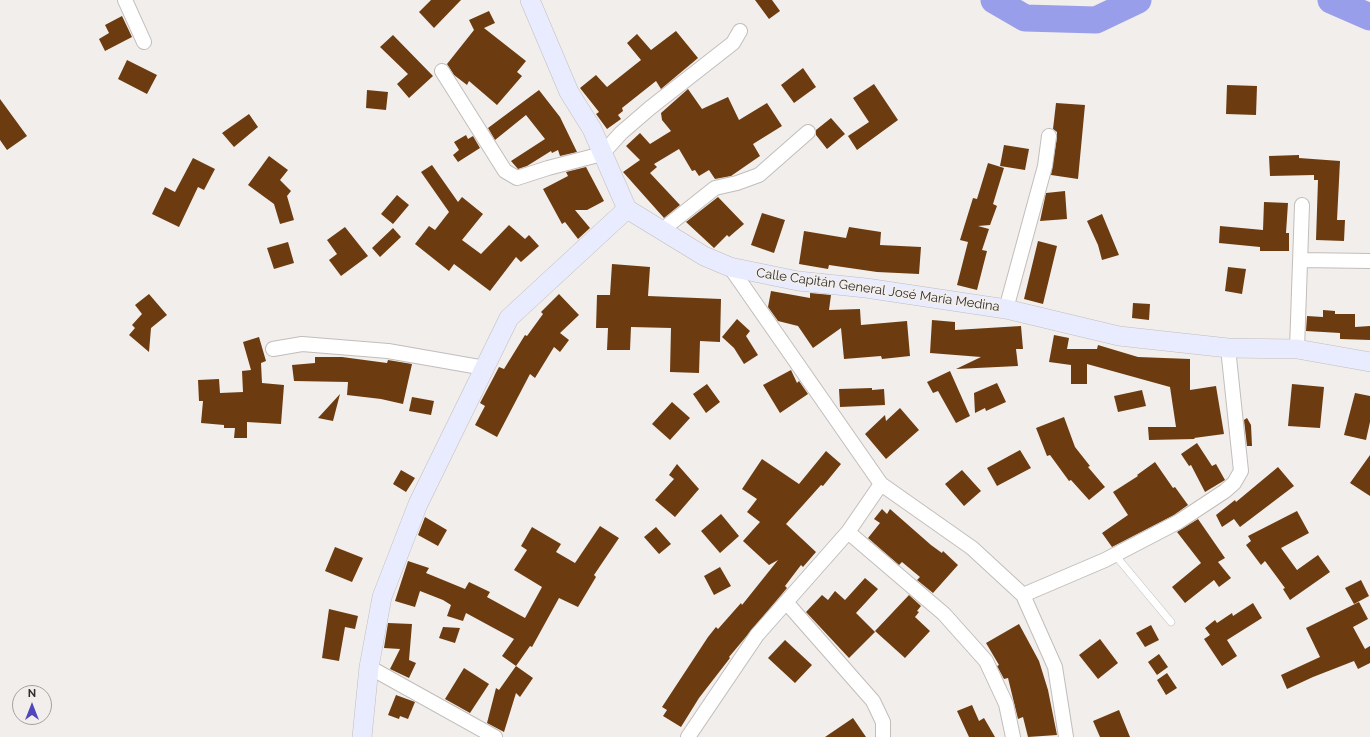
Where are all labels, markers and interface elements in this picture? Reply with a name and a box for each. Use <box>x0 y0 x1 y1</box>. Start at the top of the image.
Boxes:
street label: Calle Capitán General José María Medina <box>755 265 1001 315</box>
north arrow <box>12 685 52 725</box>
text: N <box>28 687 36 700</box>

